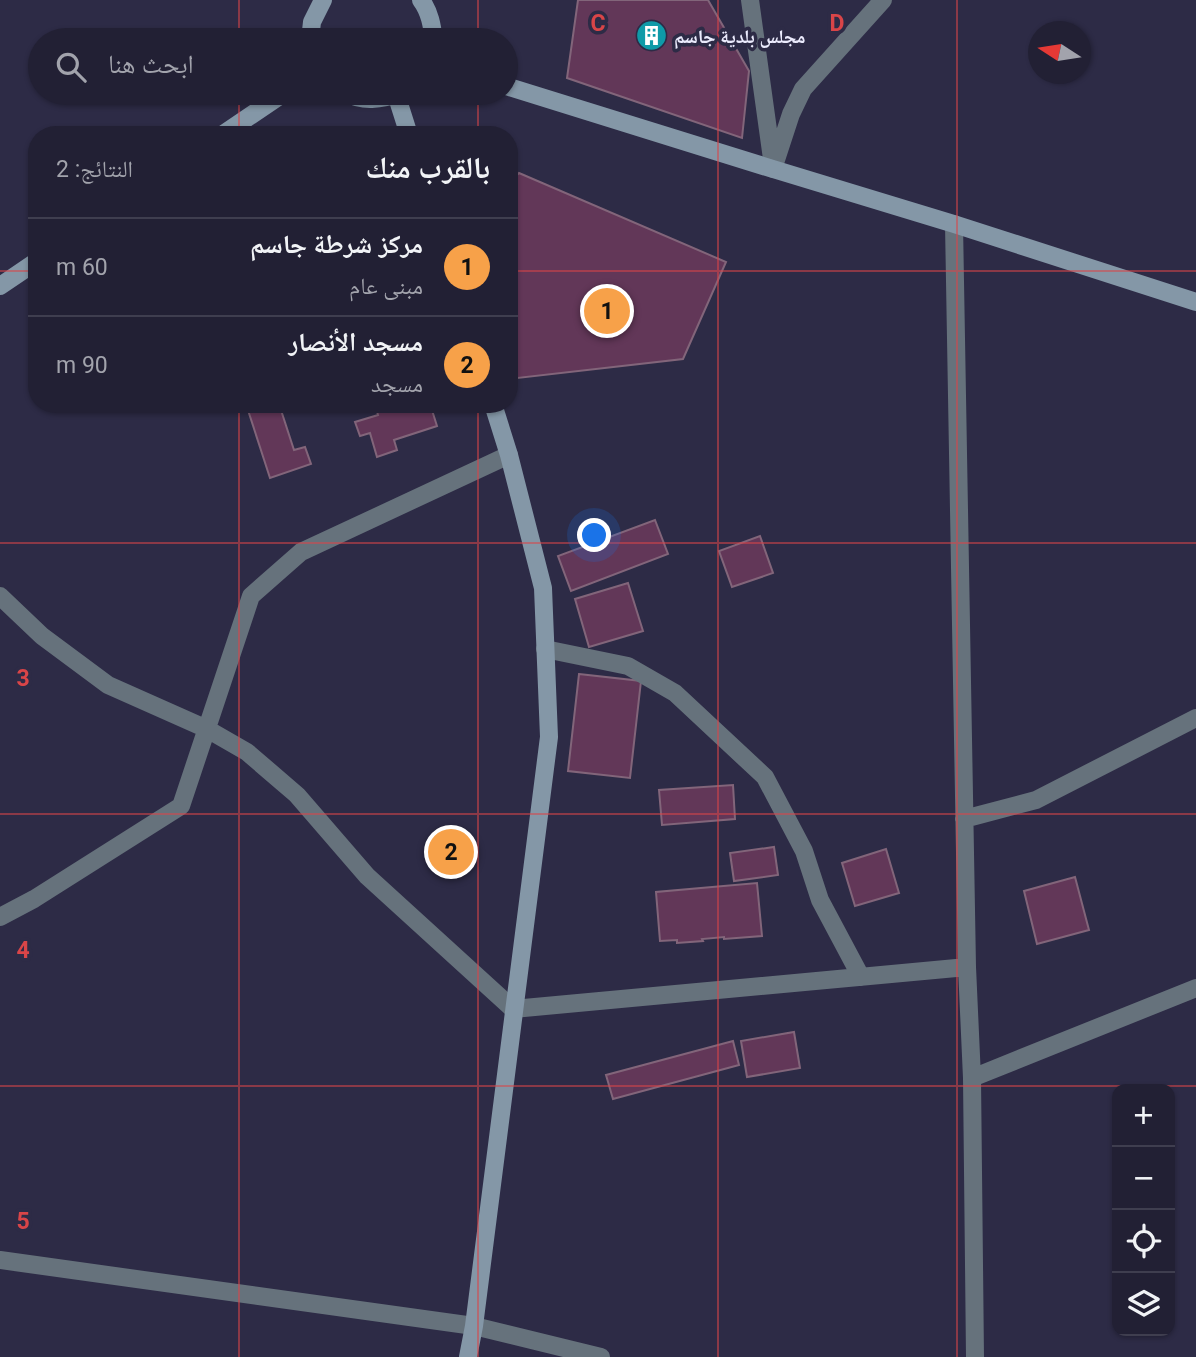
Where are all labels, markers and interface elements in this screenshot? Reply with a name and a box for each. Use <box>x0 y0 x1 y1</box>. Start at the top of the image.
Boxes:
text: C <box>590 10 606 37</box>
text: D <box>830 10 844 37</box>
building icon: مجلس بلدية جاسم <box>634 19 668 53</box>
north arrow <box>1028 21 1091 84</box>
place label: مجلس بلدية جاسم <box>674 25 805 49</box>
search box <box>28 28 518 105</box>
icon: search <box>52 48 90 86</box>
text: ابحث هنا <box>108 49 194 79</box>
text: بالقرب منك <box>365 150 490 185</box>
text: النتائج: 2 <box>56 156 133 183</box>
text: مركز شرطة جاسم <box>250 229 423 259</box>
text: 60 m <box>56 254 108 281</box>
text: 1 <box>460 254 474 281</box>
text: مبنى عام <box>349 273 423 300</box>
pin: 1 <box>584 285 630 337</box>
text: مسجد الأنصار <box>288 327 423 357</box>
text: 90 m <box>56 352 108 379</box>
text: 2 <box>460 352 474 379</box>
text: مسجد <box>371 371 423 398</box>
your location <box>577 518 611 552</box>
text: 3 <box>16 665 30 692</box>
pin: 2 <box>428 826 474 878</box>
text: 4 <box>16 937 30 964</box>
map controls <box>1112 1084 1175 1336</box>
button: + <box>1112 1084 1175 1147</box>
button: − <box>1112 1147 1175 1210</box>
text: 5 <box>16 1208 30 1235</box>
button: locate <box>1112 1210 1175 1273</box>
button: layers <box>1112 1273 1175 1336</box>

